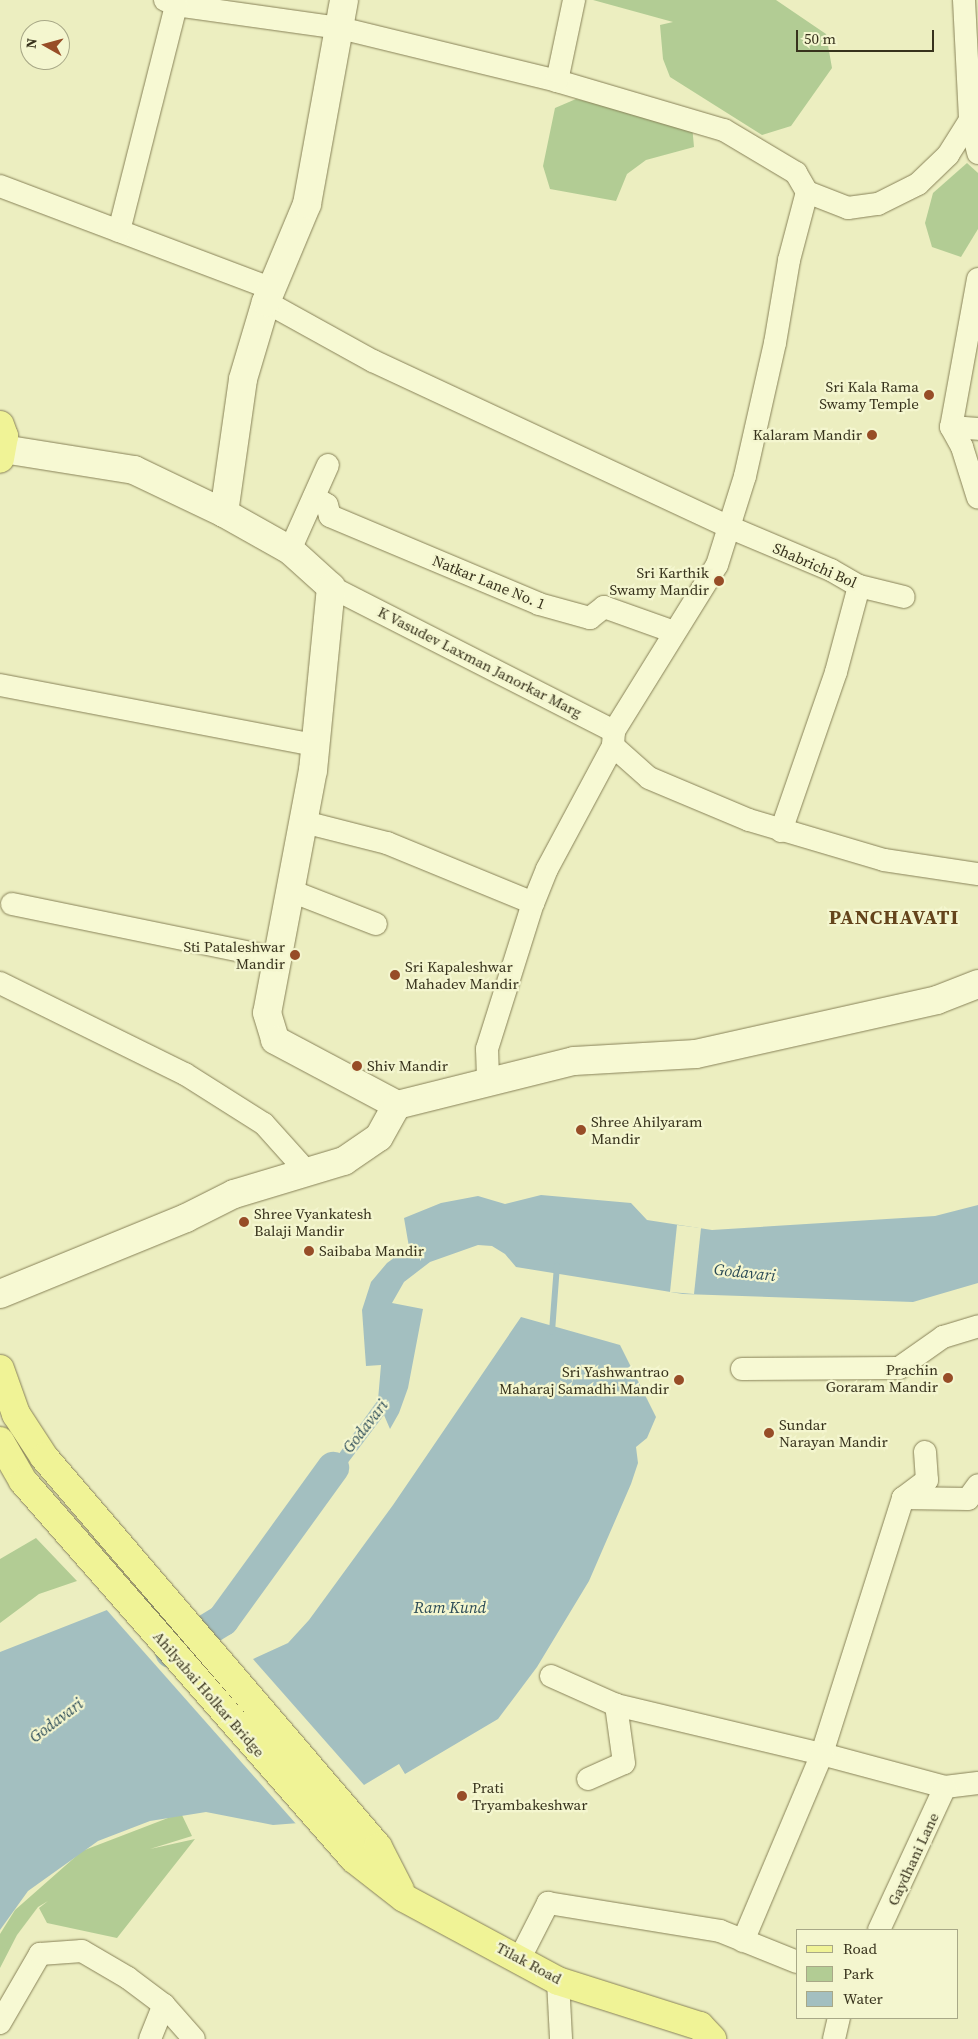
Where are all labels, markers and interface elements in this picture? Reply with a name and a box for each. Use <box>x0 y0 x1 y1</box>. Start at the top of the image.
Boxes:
north arrow <box>20 20 70 70</box>
scale bar <box>798 20 936 52</box>
text: 50 m <box>804 28 836 49</box>
text: N <box>21 37 42 50</box>
place label: Sri Kala Rama Swamy Temple <box>819 377 919 412</box>
marker: Sri Kala Rama Swamy Temple <box>923 389 935 401</box>
place label: Kalaram Mandir <box>753 426 862 444</box>
marker: Kalaram Mandir <box>866 429 878 441</box>
street label: Shabrichi Bol <box>770 539 860 591</box>
street label: Natkar Lane No. 1 <box>430 551 548 613</box>
place label: Sri Karthik Swamy Mandir <box>609 563 709 598</box>
marker: Sri Karthik Swamy Mandir <box>713 575 725 587</box>
street label: K Vasudev Laxman Janorkar Marg <box>375 602 585 722</box>
district label: PANCHAVATI <box>828 905 960 929</box>
place label: Sti Pataleshwar Mandir <box>183 937 285 972</box>
marker: Sti Pataleshwar Mandir <box>289 949 301 961</box>
place label: Sri Kapaleshwar Mahadev Mandir <box>405 957 519 992</box>
marker: Sri Kapaleshwar Mahadev Mandir <box>389 969 401 981</box>
place label: Shiv Mandir <box>367 1057 448 1075</box>
marker: Shiv Mandir <box>351 1060 363 1072</box>
place label: Shree Ahilyaram Mandir <box>591 1112 703 1147</box>
marker: Shree Ahilyaram Mandir <box>575 1124 587 1136</box>
place label: Shree Vyankatesh Balaji Mandir <box>254 1204 373 1239</box>
marker: Shree Vyankatesh Balaji Mandir <box>238 1216 250 1228</box>
place label: Saibaba Mandir <box>319 1242 424 1260</box>
marker: Saibaba Mandir <box>303 1245 315 1257</box>
water label: Godavari <box>713 1259 777 1285</box>
place label: Prachin Goraram Mandir <box>826 1360 938 1395</box>
place label: Sri Yashwantrao Maharaj Samadhi Mandir <box>499 1362 669 1397</box>
marker: Prachin Goraram Mandir <box>942 1372 954 1384</box>
marker: Sri Yashwantrao Maharaj Samadhi Mandir <box>673 1374 685 1386</box>
water label: Godavari <box>338 1396 392 1456</box>
place label: Sundar Narayan Mandir <box>779 1415 888 1450</box>
marker: Sundar Narayan Mandir <box>763 1427 775 1439</box>
water label: Ram Kund <box>414 1597 486 1617</box>
street label: Ahilyabai Holkar Bridge <box>150 1627 268 1761</box>
water label: Godavari <box>25 1694 87 1746</box>
place label: Prati Tryambakeshwar <box>472 1778 588 1813</box>
marker: Prati Tryambakeshwar <box>456 1790 468 1802</box>
street label: Gaydhani Lane <box>884 1810 942 1908</box>
legend <box>796 1929 958 2019</box>
street label: Tilak Road <box>493 1938 565 1988</box>
text: Road <box>843 1938 877 1959</box>
text: Park <box>843 1963 874 1984</box>
text: Water <box>843 1988 883 2009</box>

